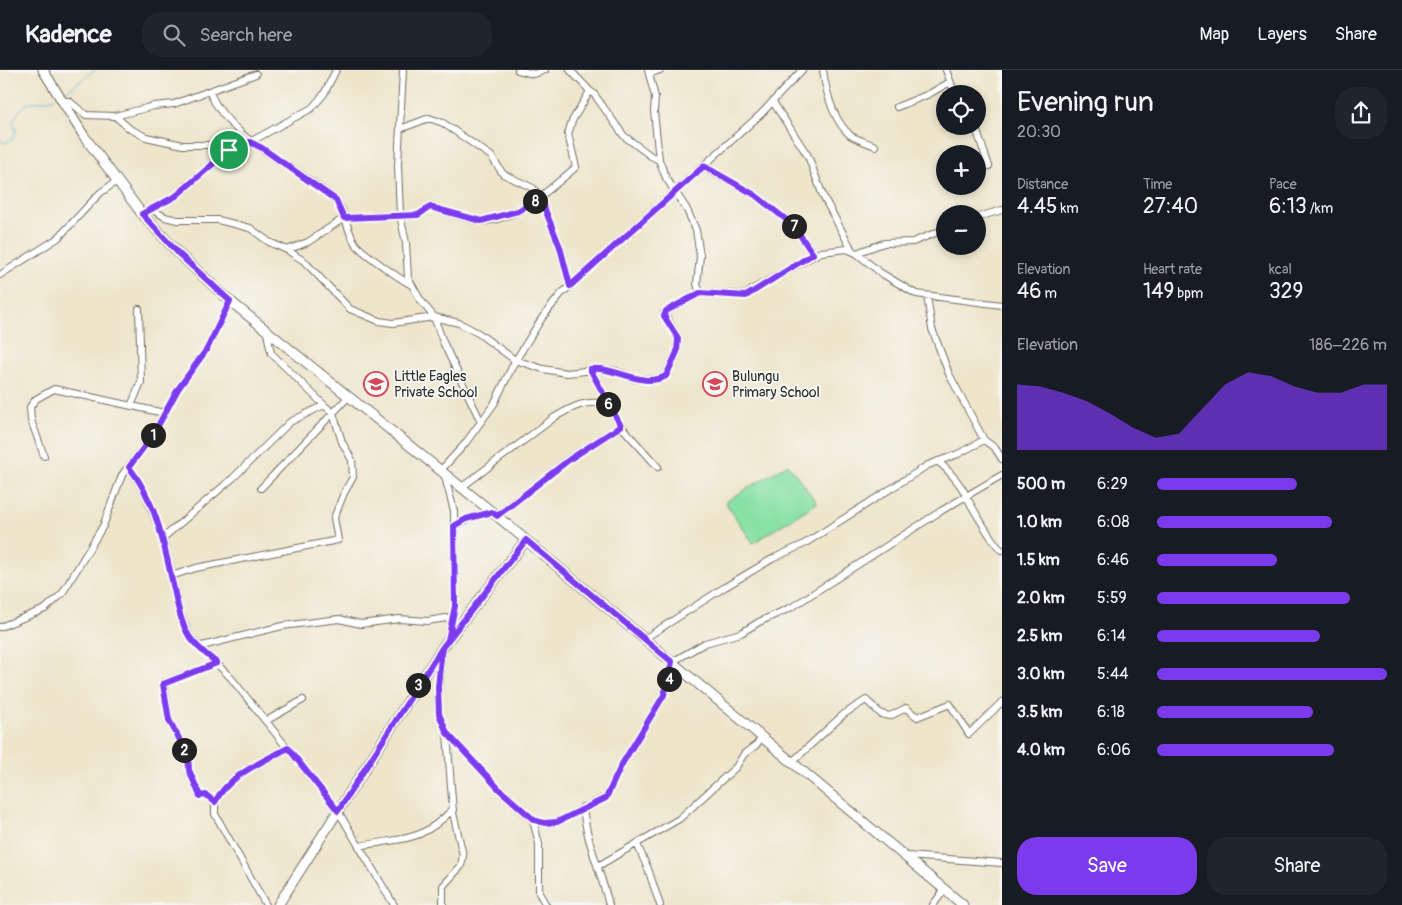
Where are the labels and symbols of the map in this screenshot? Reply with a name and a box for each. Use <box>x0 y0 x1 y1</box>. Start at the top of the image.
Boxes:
pin <box>208 129 250 171</box>
pin: 8 <box>522 188 548 214</box>
pin: 7 <box>782 214 806 238</box>
place label: Little Eagles Private School <box>394 368 478 401</box>
place label: Bulungu Primary School <box>732 368 820 401</box>
school or university icon: Little Eagles Private School <box>363 371 389 397</box>
school or university icon: Bulungu Primary School <box>702 371 728 397</box>
pin: 6 <box>596 392 620 416</box>
pin: 1 <box>140 422 166 448</box>
pin: 4 <box>656 666 682 692</box>
pin: 3 <box>406 672 430 698</box>
pin: 2 <box>172 738 196 762</box>

